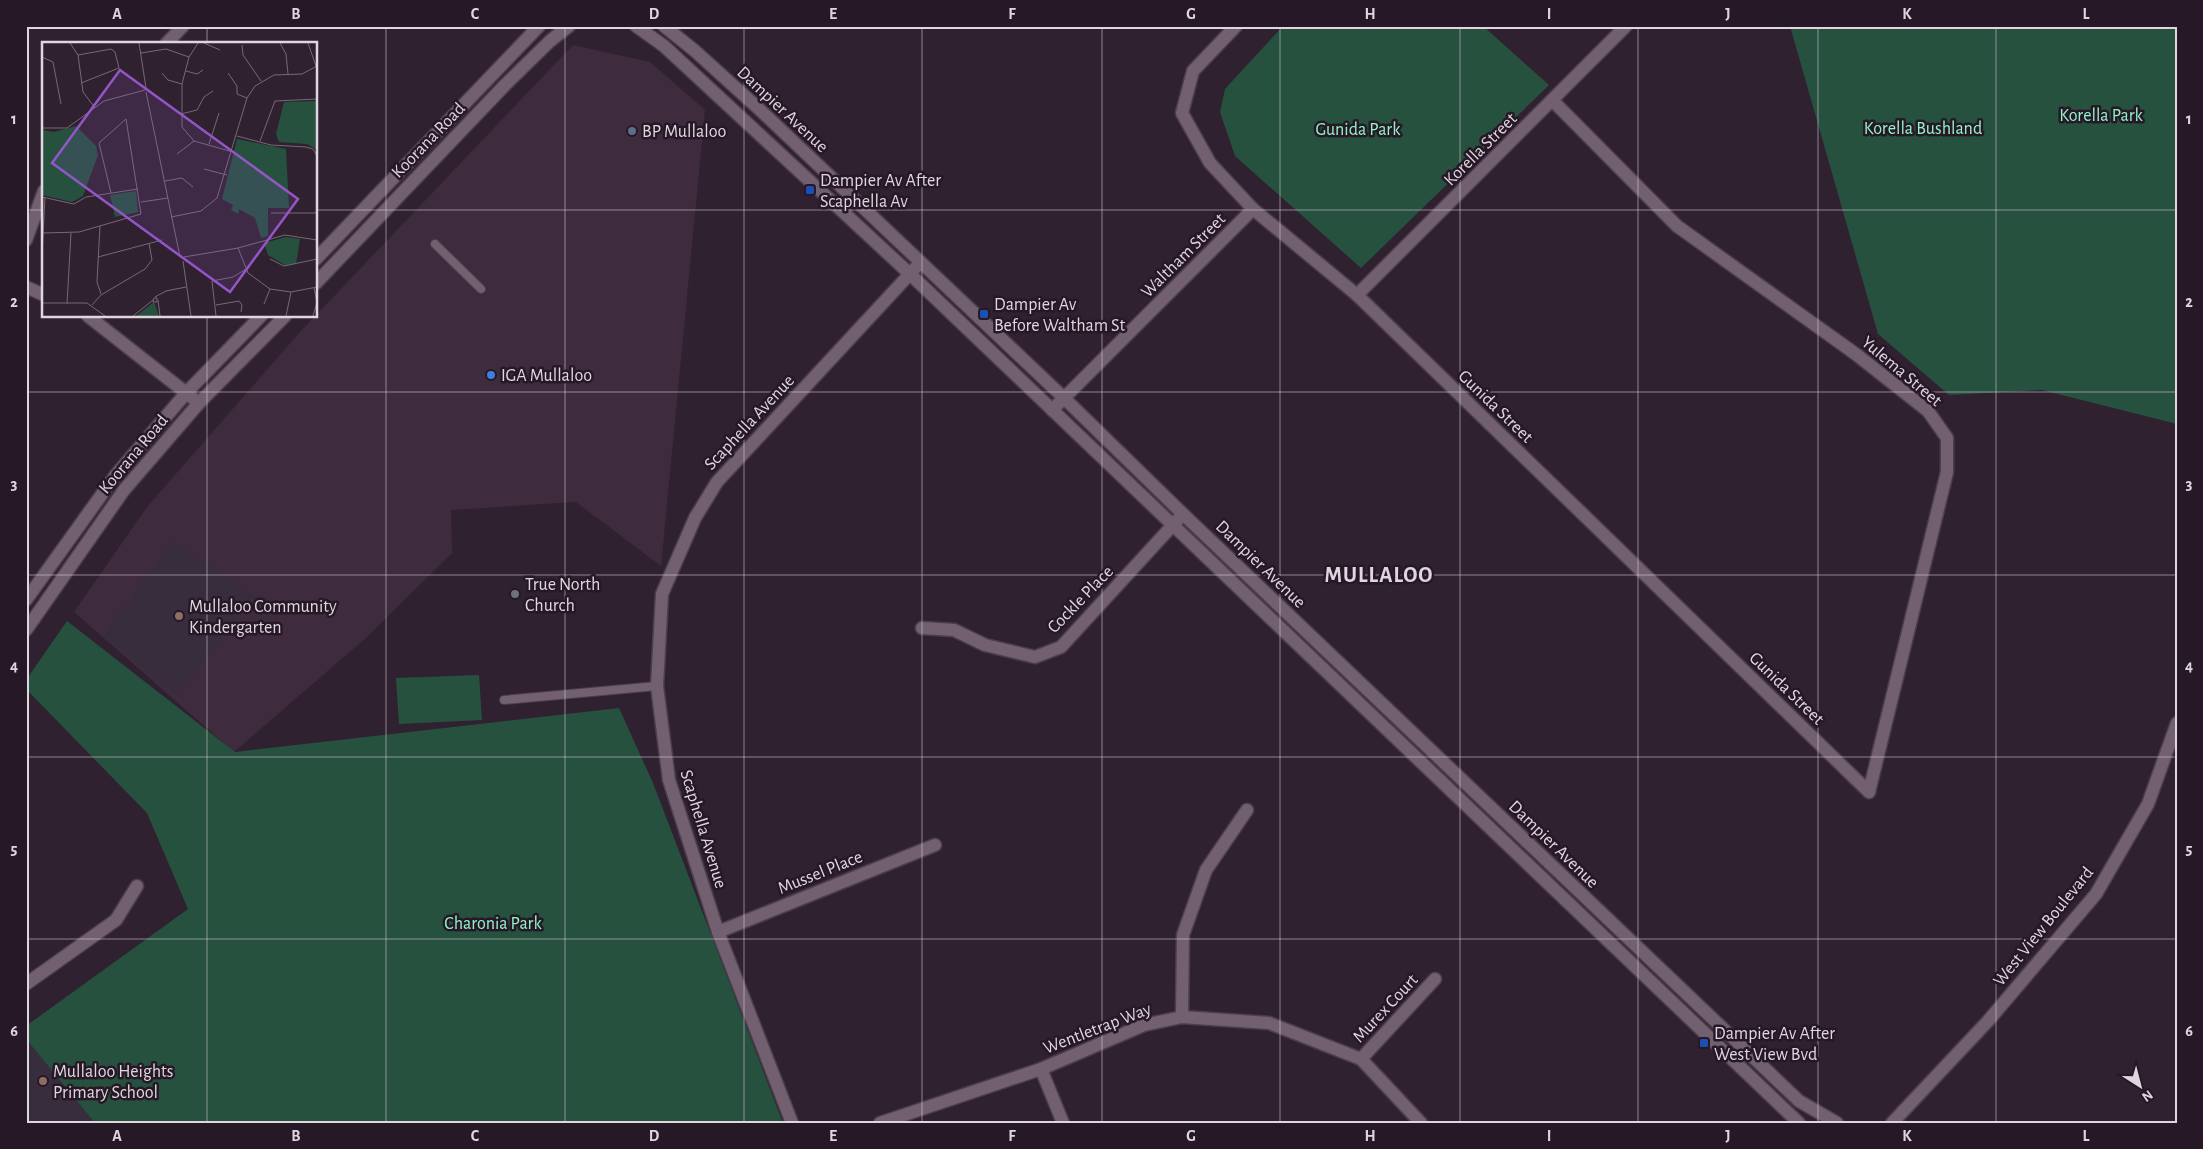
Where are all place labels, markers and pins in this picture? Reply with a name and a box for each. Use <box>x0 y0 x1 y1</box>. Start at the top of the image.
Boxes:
place label: BP Mullaloo <box>642 123 727 141</box>
marker: BP Mullaloo <box>626 125 638 137</box>
place label: Dampier Av After Scaphella Av <box>820 172 941 211</box>
marker: Dampier Av After Scaphella Av <box>804 184 816 196</box>
place label: Dampier Av Before Waltham St <box>994 296 1126 335</box>
marker: Dampier Av Before Waltham St <box>978 308 990 320</box>
place label: IGA Mullaloo <box>501 367 592 385</box>
marker: IGA Mullaloo <box>485 369 497 381</box>
place label: True North Church <box>525 576 600 615</box>
marker: True North Church <box>509 588 521 600</box>
place label: Mullaloo Community Kindergarten <box>189 598 337 637</box>
marker: Mullaloo Community Kindergarten <box>173 610 185 622</box>
place label: Dampier Av After West View Bvd <box>1714 1025 1835 1064</box>
marker: Dampier Av After West View Bvd <box>1698 1037 1710 1049</box>
place label: Mullaloo Heights Primary School <box>53 1063 173 1102</box>
marker: Mullaloo Heights Primary School <box>37 1075 49 1087</box>

